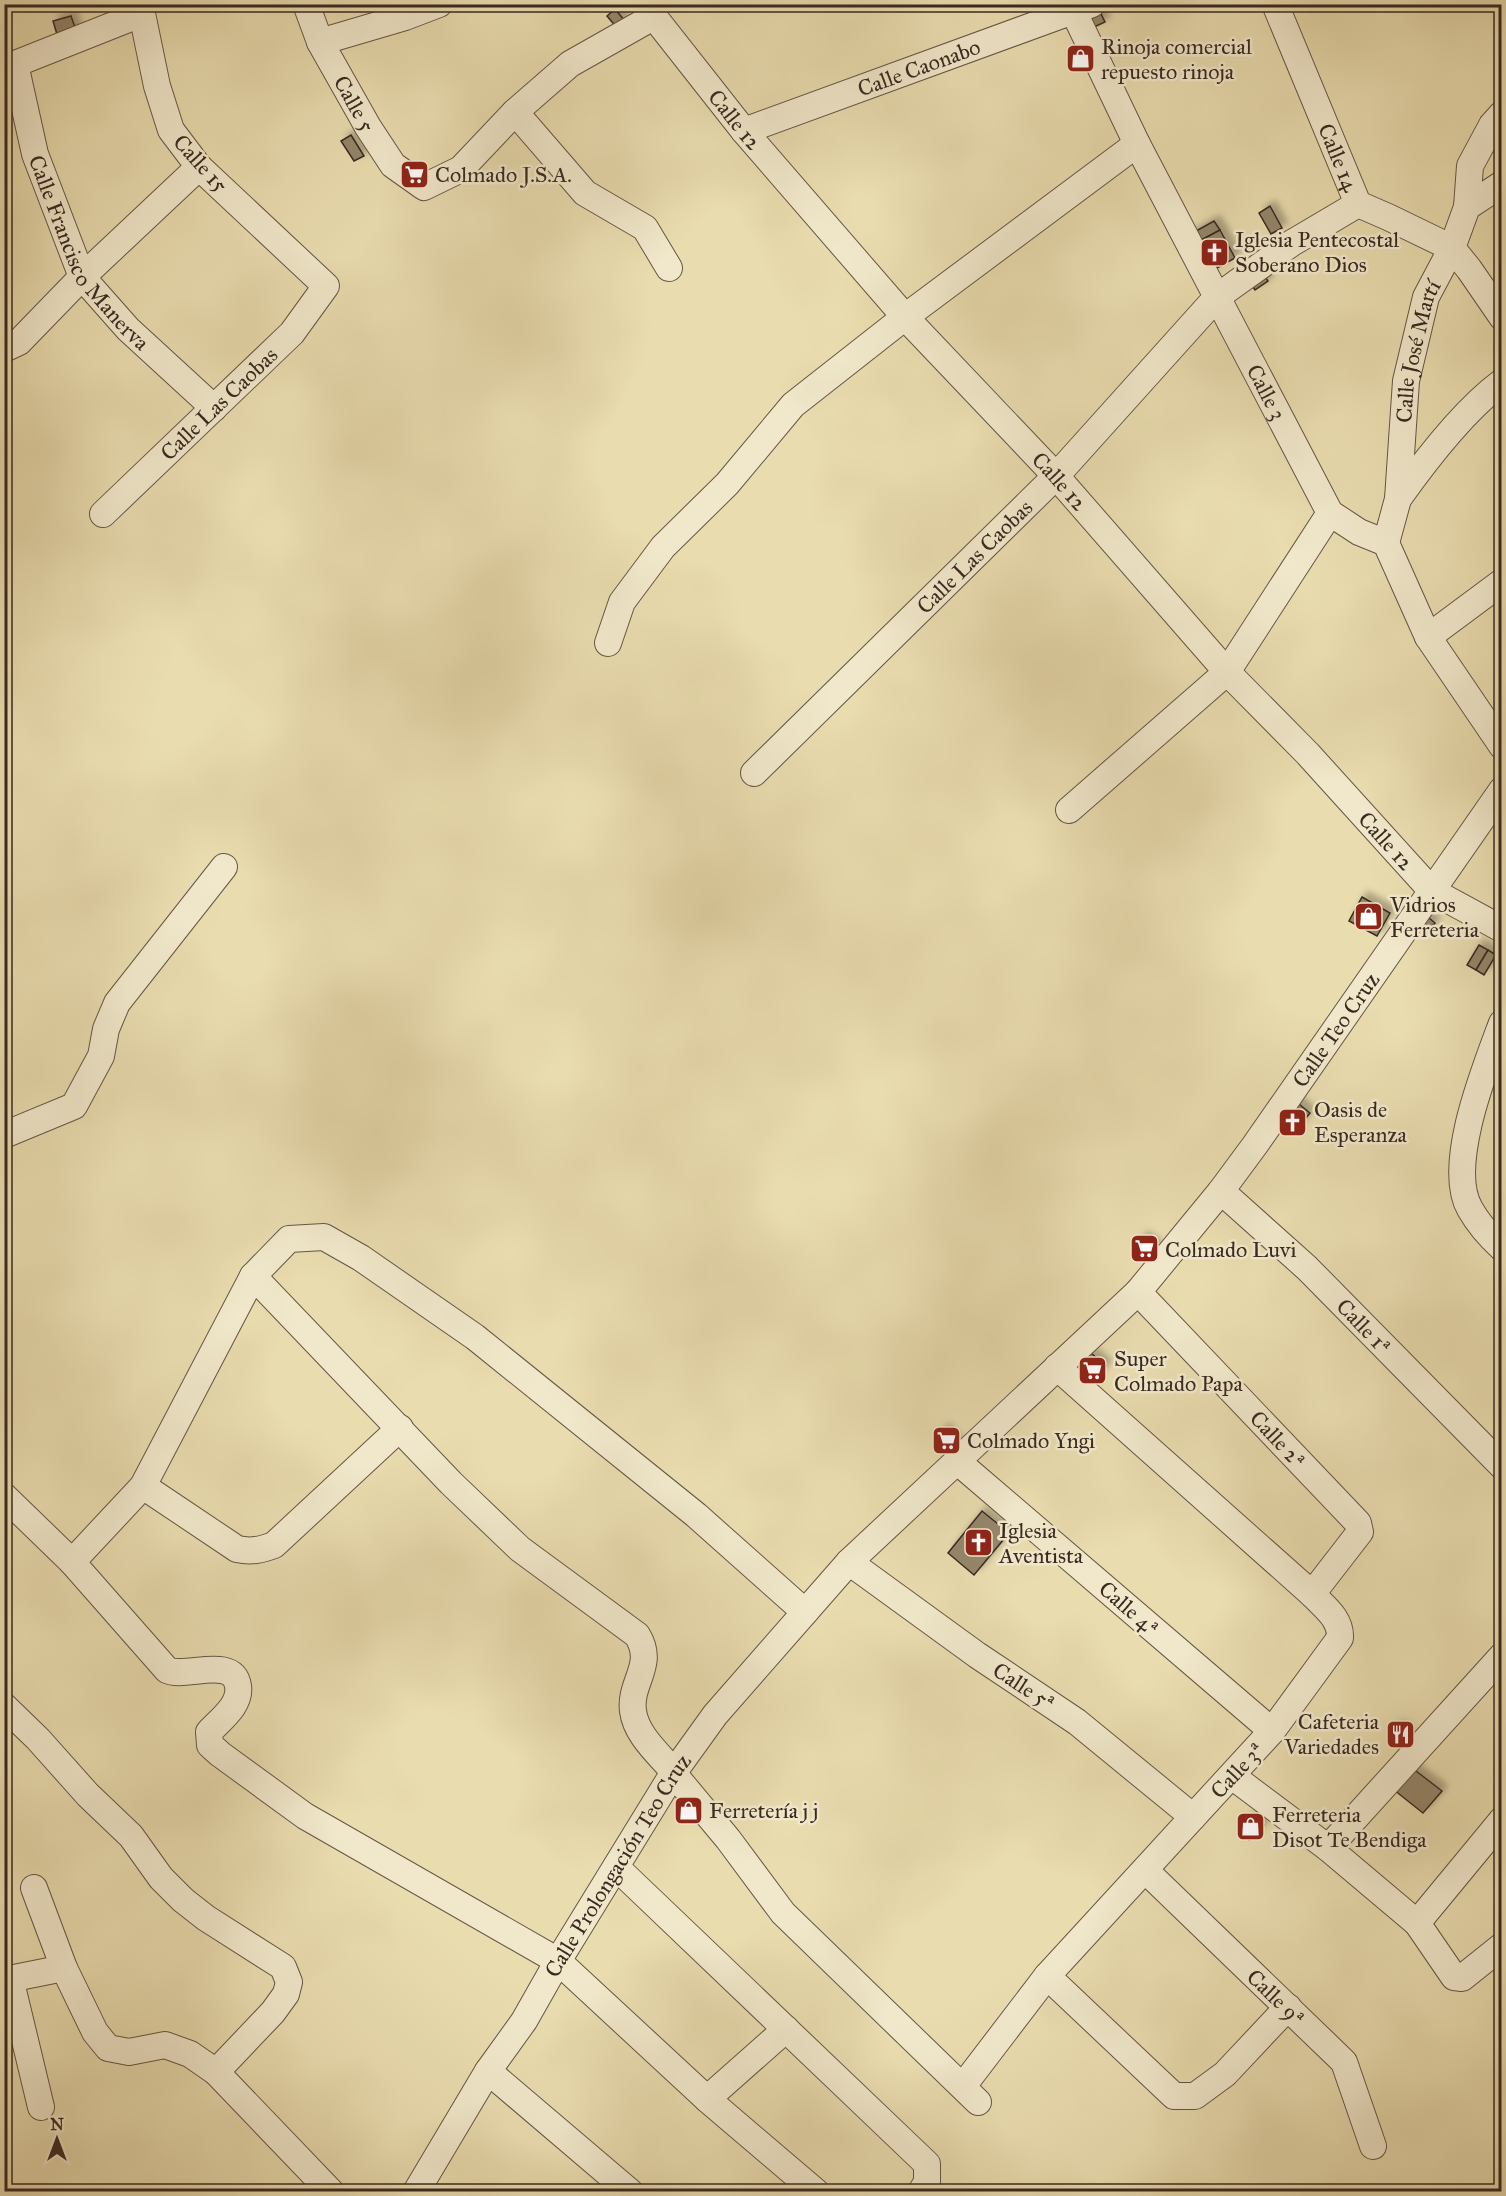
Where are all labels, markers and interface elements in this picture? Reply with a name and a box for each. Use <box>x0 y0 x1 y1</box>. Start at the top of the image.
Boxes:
street label: Calle Caonabo <box>854 33 984 102</box>
place label: Rinoja comercial repuesto rinoja <box>1101 33 1252 85</box>
shop icon: Rinoja comercial repuesto rinoja <box>1064 43 1096 75</box>
street label: Calle 5 <box>328 71 381 137</box>
street label: Calle 12 <box>702 84 767 156</box>
street label: Calle 14 <box>1312 120 1365 196</box>
street label: Calle 15 <box>168 129 234 198</box>
street label: Calle Francisco Manerva <box>23 151 155 356</box>
supermarket icon: Colmado J.S.A. <box>398 158 430 190</box>
place label: Colmado J.S.A. <box>435 161 572 188</box>
place label: Iglesia Pentecostal Soberano Dios <box>1235 226 1399 278</box>
church icon: Iglesia Pentecostal Soberano Dios <box>1198 236 1230 268</box>
street label: Calle José Martí <box>1390 274 1447 424</box>
street label: Calle Las Caobas <box>155 341 283 466</box>
street label: Calle 3 <box>1241 360 1292 425</box>
street label: Calle 12 <box>1026 446 1093 516</box>
street label: Calle Las Caobas <box>911 494 1038 620</box>
street label: Calle 12 <box>1353 806 1419 876</box>
place label: Vidrios Ferreteria <box>1389 891 1480 943</box>
shop icon: Vidrios Ferreteria <box>1353 901 1385 933</box>
street label: Calle Teo Cruz <box>1287 967 1385 1092</box>
place label: Oasis de Esperanza <box>1314 1096 1408 1148</box>
church icon: Oasis de Esperanza <box>1277 1106 1309 1138</box>
supermarket icon: Colmado Luvi <box>1128 1233 1160 1265</box>
place label: Colmado Luvi <box>1165 1236 1297 1263</box>
street label: Calle 1ª <box>1331 1293 1397 1360</box>
place label: Super Colmado Papa <box>1114 1345 1243 1397</box>
supermarket icon: Super Colmado Papa <box>1077 1355 1109 1387</box>
street label: Calle 2ª <box>1244 1405 1311 1474</box>
supermarket icon: Colmado Yngi <box>930 1424 962 1456</box>
place label: Colmado Yngi <box>967 1427 1095 1454</box>
place label: Iglesia Aventista <box>998 1517 1084 1569</box>
church icon: Iglesia Aventista <box>962 1527 994 1559</box>
street label: Calle 4ª <box>1093 1575 1164 1642</box>
street label: Calle 5ª <box>988 1656 1060 1716</box>
place label: Cafeteria Variedades <box>1283 1708 1380 1760</box>
restaurant icon: Cafeteria Variedades <box>1384 1718 1416 1750</box>
street label: Calle 3ª <box>1205 1737 1270 1804</box>
street label: Calle Prolongación Teo Cruz <box>539 1749 697 1982</box>
shop icon: Ferretería j j <box>672 1794 704 1826</box>
place label: Ferretería j j <box>709 1797 818 1824</box>
place label: Ferreteria Disot Te Bendiga <box>1272 1801 1427 1853</box>
shop icon: Ferreteria Disot Te Bendiga <box>1235 1811 1267 1843</box>
street label: Calle 9ª <box>1241 1963 1310 2031</box>
north arrow <box>27 2109 87 2169</box>
text: N <box>50 2115 64 2134</box>

